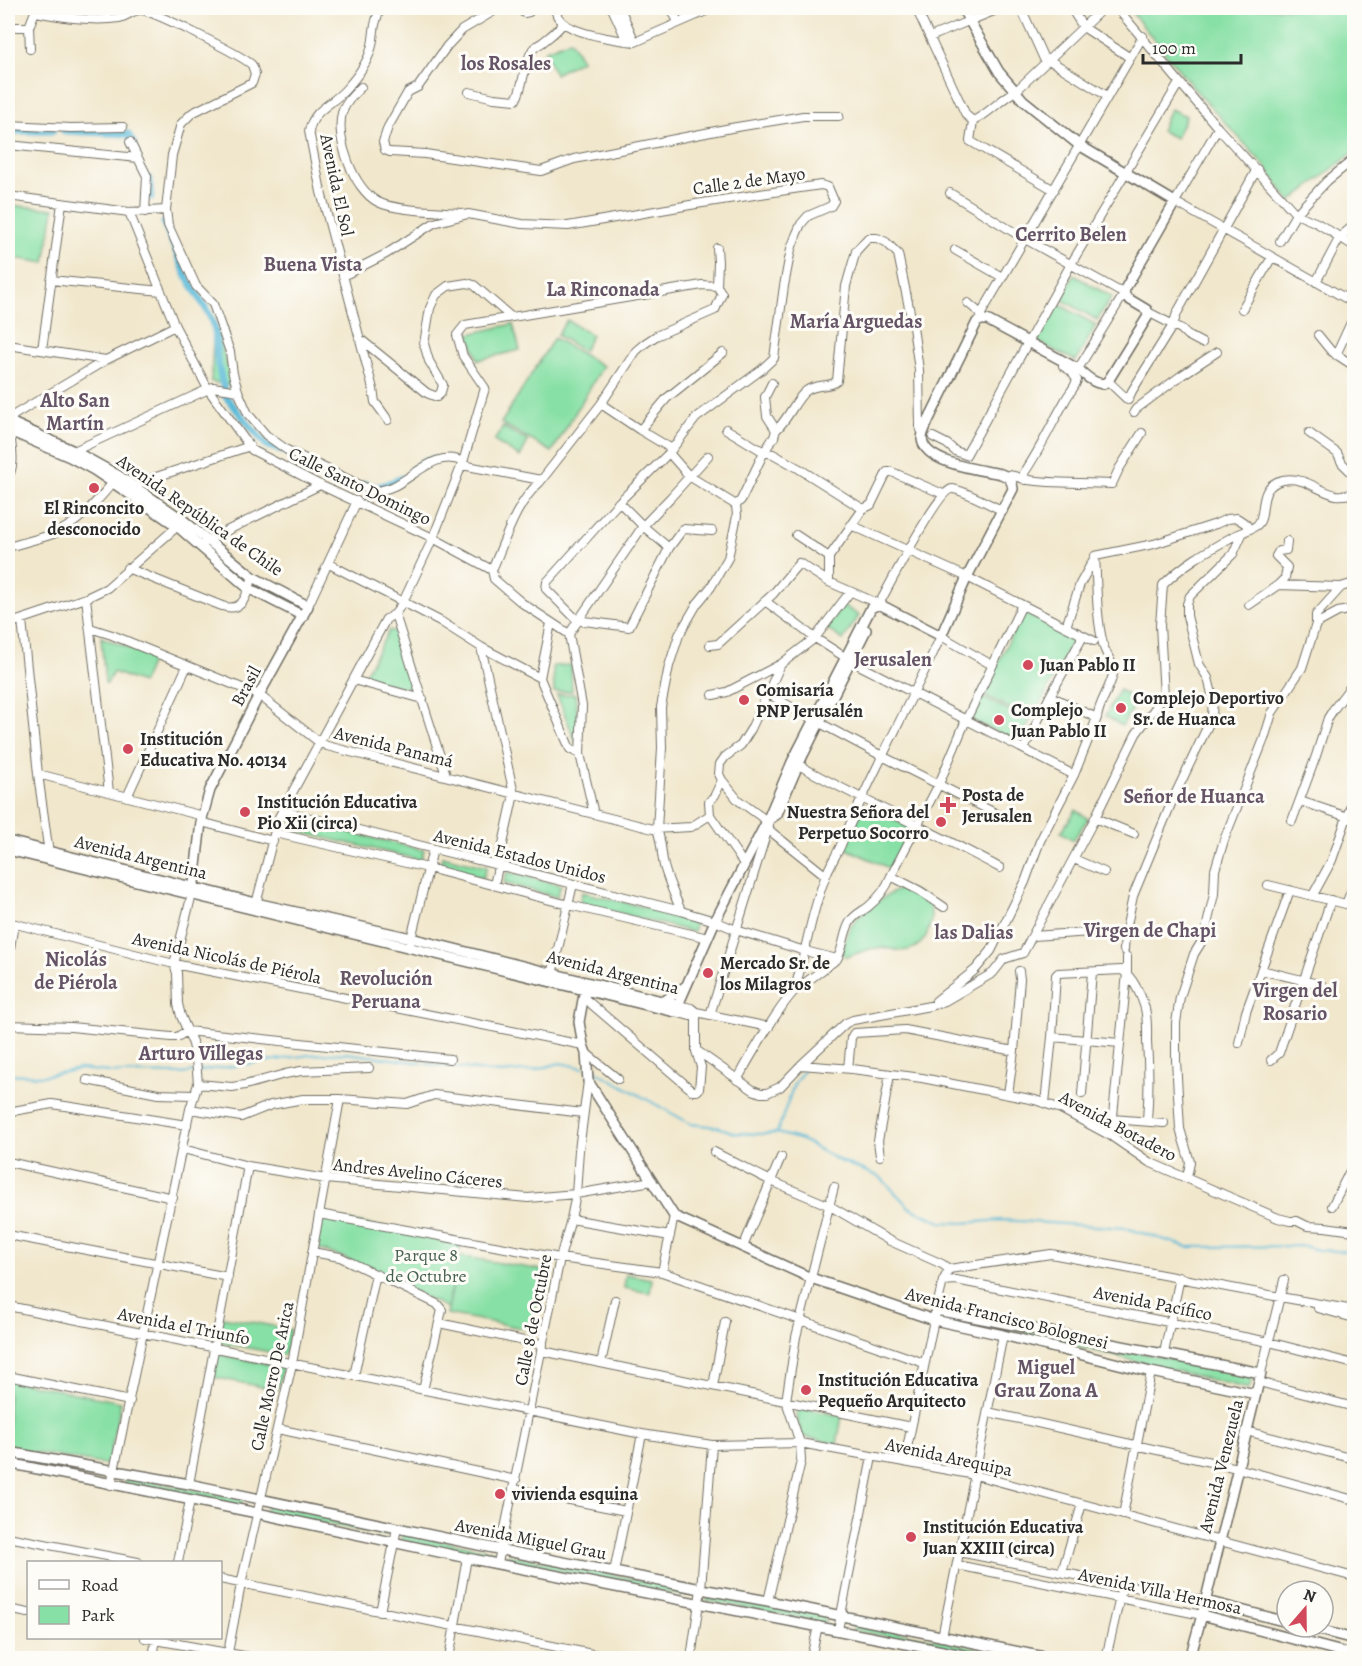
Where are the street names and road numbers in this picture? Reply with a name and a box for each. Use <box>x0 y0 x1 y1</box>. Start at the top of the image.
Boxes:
street label: Avenida El Sol <box>314 131 360 239</box>
street label: Calle 2 de Mayo <box>691 161 807 201</box>
street label: Calle Santo Domingo <box>285 441 435 531</box>
street label: Avenida República de Chile <box>111 448 288 582</box>
street label: Brasil <box>225 661 267 710</box>
street label: Avenida Panamá <box>331 720 457 774</box>
street label: Avenida Estados Unidos <box>430 823 609 889</box>
street label: Avenida Argentina <box>71 829 210 885</box>
street label: Avenida Nicolás de Piérola <box>129 926 324 990</box>
street label: Avenida Argentina <box>543 944 682 1000</box>
street label: Avenida Botadero <box>1054 1084 1181 1167</box>
street label: Andres Avelino Cáceres <box>331 1152 504 1194</box>
street label: Calle 8 de Octubre <box>508 1252 558 1388</box>
street label: Avenida Pacífico <box>1091 1280 1214 1326</box>
street label: Avenida Francisco Bolognesi <box>902 1281 1111 1355</box>
street label: Calle Morro De Arica <box>244 1298 300 1453</box>
street label: Avenida el Triunfo <box>115 1301 252 1351</box>
street label: Avenida Venezuela <box>1193 1396 1249 1536</box>
street label: Avenida Arequipa <box>882 1432 1015 1482</box>
street label: Avenida Miguel Grau <box>452 1512 609 1566</box>
street label: Avenida Villa Hermosa <box>1075 1562 1244 1620</box>

